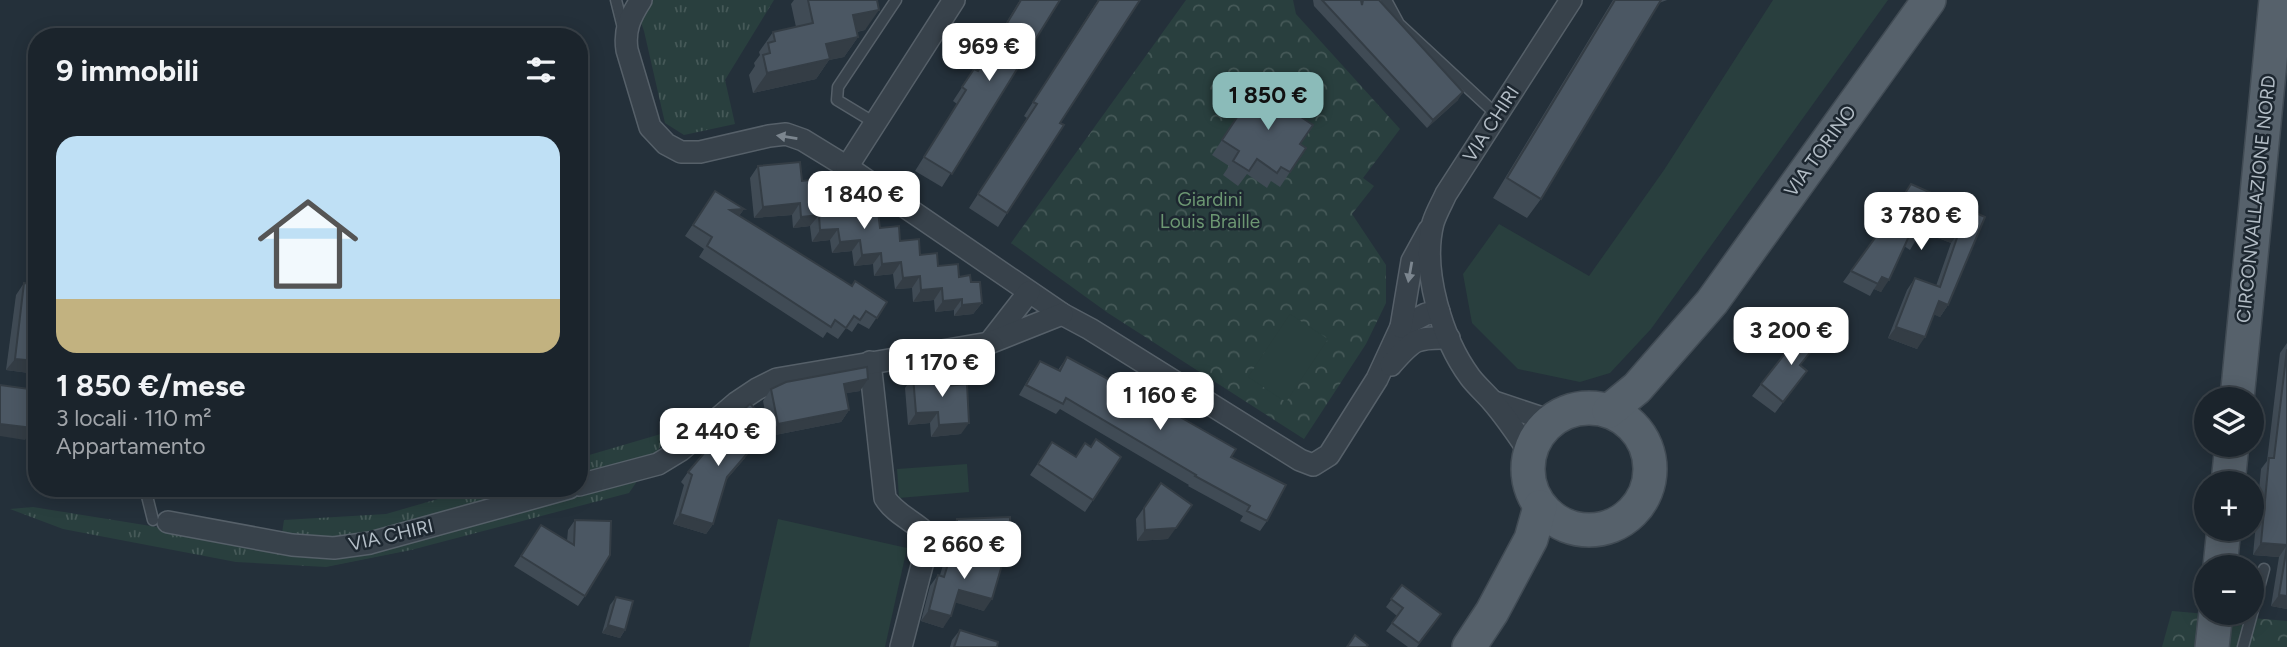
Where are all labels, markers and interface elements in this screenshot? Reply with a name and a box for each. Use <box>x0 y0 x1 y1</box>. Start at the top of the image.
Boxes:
pin: 969 € <box>940 24 1038 83</box>
text: 969 € <box>958 32 1020 60</box>
icon: filters <box>522 51 560 89</box>
text: 9 immobili <box>56 52 199 89</box>
pin: 1 850 € <box>1203 72 1333 132</box>
street label: CIRCONVALLAZIONE NORD <box>2232 74 2280 324</box>
text: 1 850 € <box>1229 81 1307 109</box>
street label: VIA CHIRI <box>1458 82 1524 166</box>
street label: VIA TORINO <box>1779 101 1861 201</box>
one-way arrow <box>776 131 798 142</box>
pin: 1 840 € <box>799 172 929 231</box>
text: 1 840 € <box>824 180 904 208</box>
icon: home <box>245 181 371 307</box>
park label: Giardini Louis Braille <box>1160 188 1260 233</box>
pin: 3 780 € <box>1856 192 1986 252</box>
text: 3 780 € <box>1880 201 1962 229</box>
one-way arrow <box>1404 261 1415 283</box>
pin: 3 200 € <box>1726 308 1856 367</box>
text: 3 200 € <box>1750 316 1832 344</box>
pin: 1 170 € <box>877 340 1007 399</box>
text: 1 170 € <box>905 348 979 376</box>
text: 1 850 €/mese <box>56 367 245 404</box>
pin: 1 160 € <box>1095 372 1225 432</box>
text: 1 160 € <box>1123 381 1197 409</box>
map controls <box>2194 387 2264 625</box>
button: layers <box>2194 387 2264 457</box>
text: 3 locali · 110 m² <box>56 404 212 432</box>
pin: 2 440 € <box>653 408 783 468</box>
text: 2 440 € <box>676 417 760 445</box>
text: Appartamento <box>56 432 206 460</box>
button: + <box>2194 471 2264 541</box>
street label: VIA CHIRI <box>346 514 436 556</box>
pin: 2 660 € <box>899 522 1029 581</box>
text: 2 660 € <box>923 530 1005 558</box>
button: − <box>2194 555 2264 625</box>

